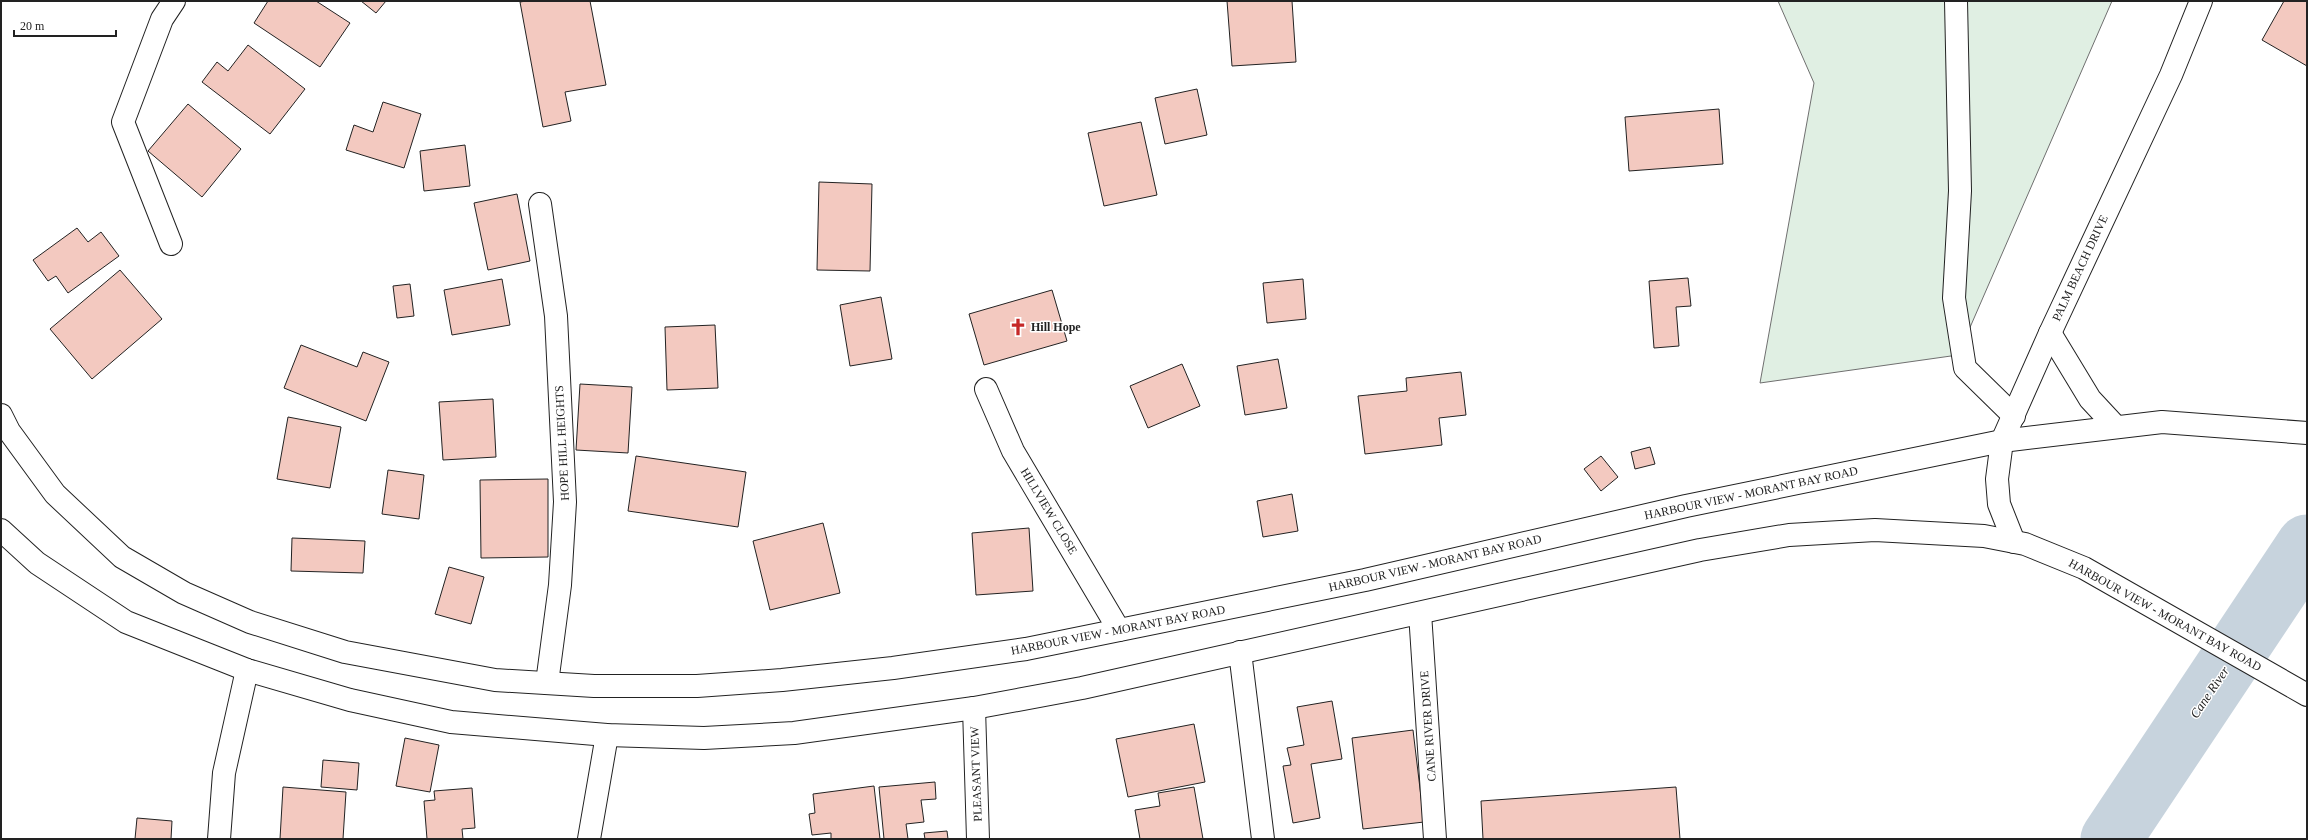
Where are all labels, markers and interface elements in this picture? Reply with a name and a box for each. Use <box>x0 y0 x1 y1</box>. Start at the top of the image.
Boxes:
scale bar <box>14 12 116 38</box>
text: 20 m <box>20 19 45 33</box>
street label: PALM BEACH DRIVE <box>2049 213 2111 323</box>
church icon: Hill Hope <box>1008 317 1028 337</box>
place label: Hill Hope <box>1031 320 1081 334</box>
street label: HOPE HILL HEIGHTS <box>552 385 572 501</box>
street label: HARBOUR VIEW - MORANT BAY ROAD <box>1643 463 1859 523</box>
street label: HILLVIEW CLOSE <box>1018 465 1080 557</box>
street label: HARBOUR VIEW - MORANT BAY ROAD <box>1327 532 1543 594</box>
street label: HARBOUR VIEW - MORANT BAY ROAD <box>2066 556 2264 674</box>
street label: HARBOUR VIEW - MORANT BAY ROAD <box>1010 602 1227 658</box>
water label: Cane River <box>2187 663 2233 721</box>
street label: CANE RIVER DRIVE <box>1417 670 1439 782</box>
street label: PLEASANT VIEW <box>967 726 985 822</box>

